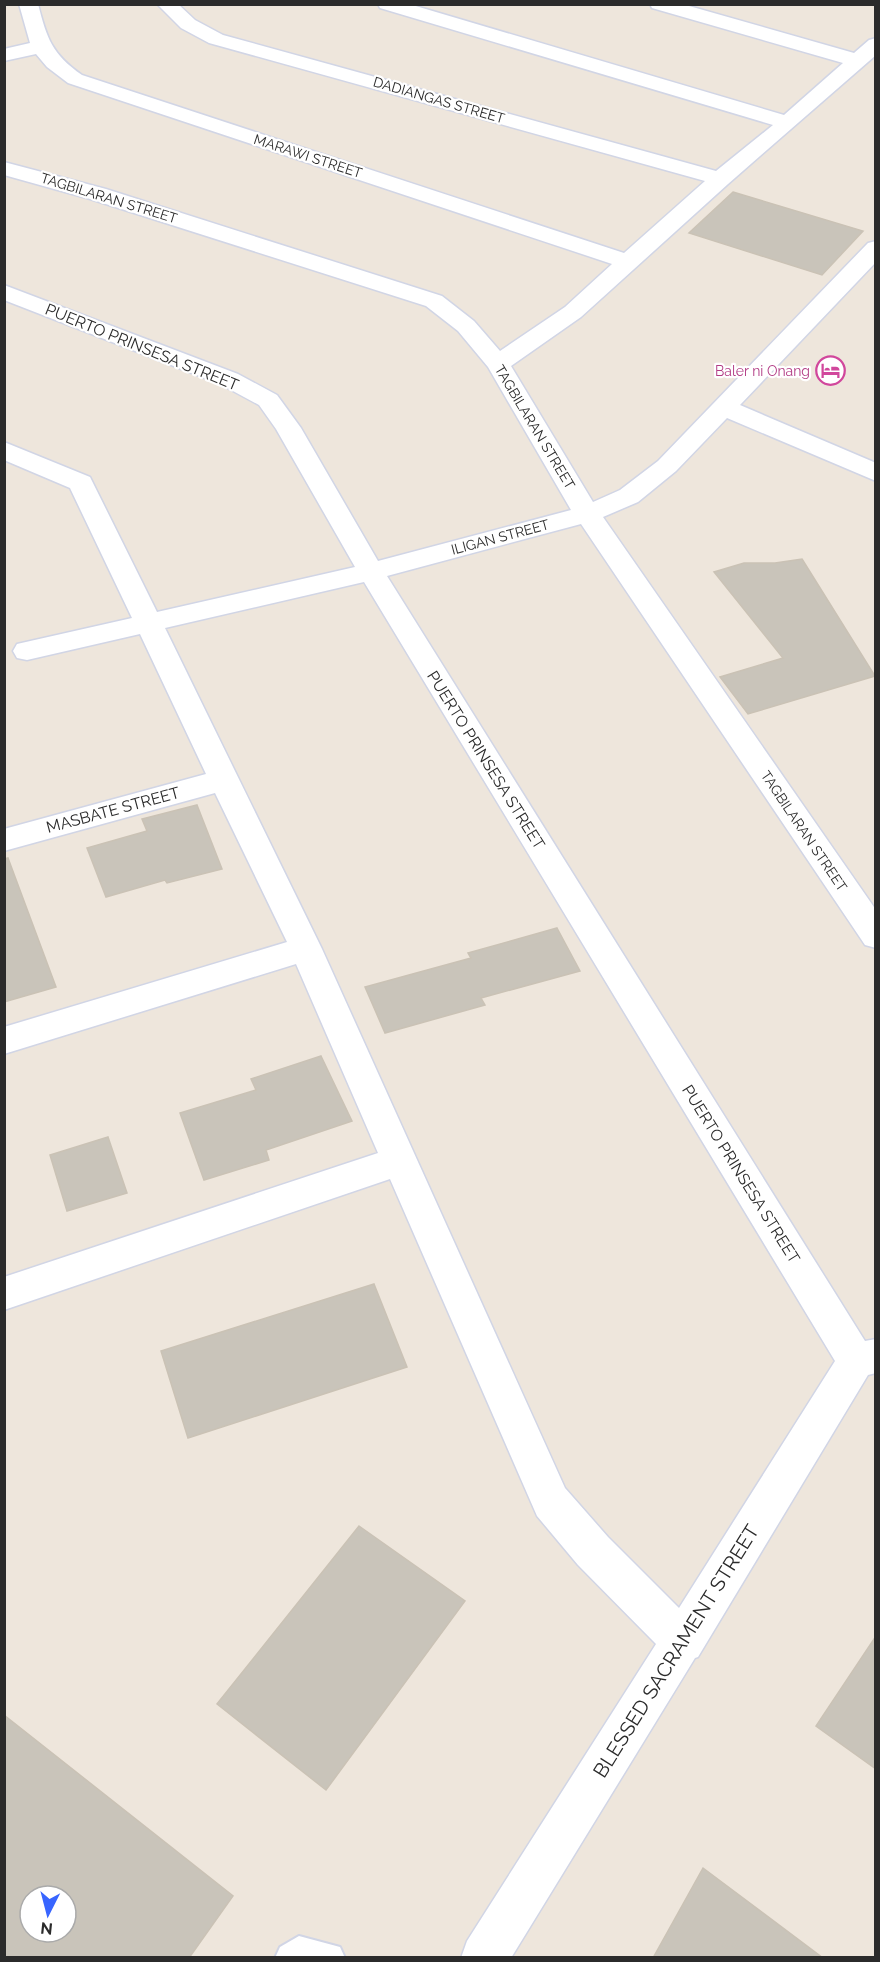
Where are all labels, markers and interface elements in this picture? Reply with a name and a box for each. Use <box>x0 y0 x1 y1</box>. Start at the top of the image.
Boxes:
street label: DADIANGAS STREET <box>371 74 507 127</box>
street label: MARAWI STREET <box>252 131 365 181</box>
street label: TAGBILARAN STREET <box>39 170 180 227</box>
street label: PUERTO PRINSESA STREET <box>43 299 242 395</box>
hotel icon: Baler ni Onang <box>815 355 847 387</box>
street label: TAGBILARAN STREET <box>492 362 579 492</box>
place label: Baler ni Onang <box>715 363 810 379</box>
street label: ILIGAN STREET <box>449 516 551 558</box>
street label: PUERTO PRINSESA STREET <box>423 667 549 853</box>
street label: TAGBILARAN STREET <box>758 768 851 895</box>
street label: MASBATE STREET <box>44 783 182 837</box>
street label: PUERTO PRINSESA STREET <box>678 1081 804 1267</box>
street label: BLESSED SACRAMENT STREET <box>588 1520 764 1782</box>
north arrow <box>18 1884 78 1944</box>
text: N <box>39 1918 54 1939</box>

